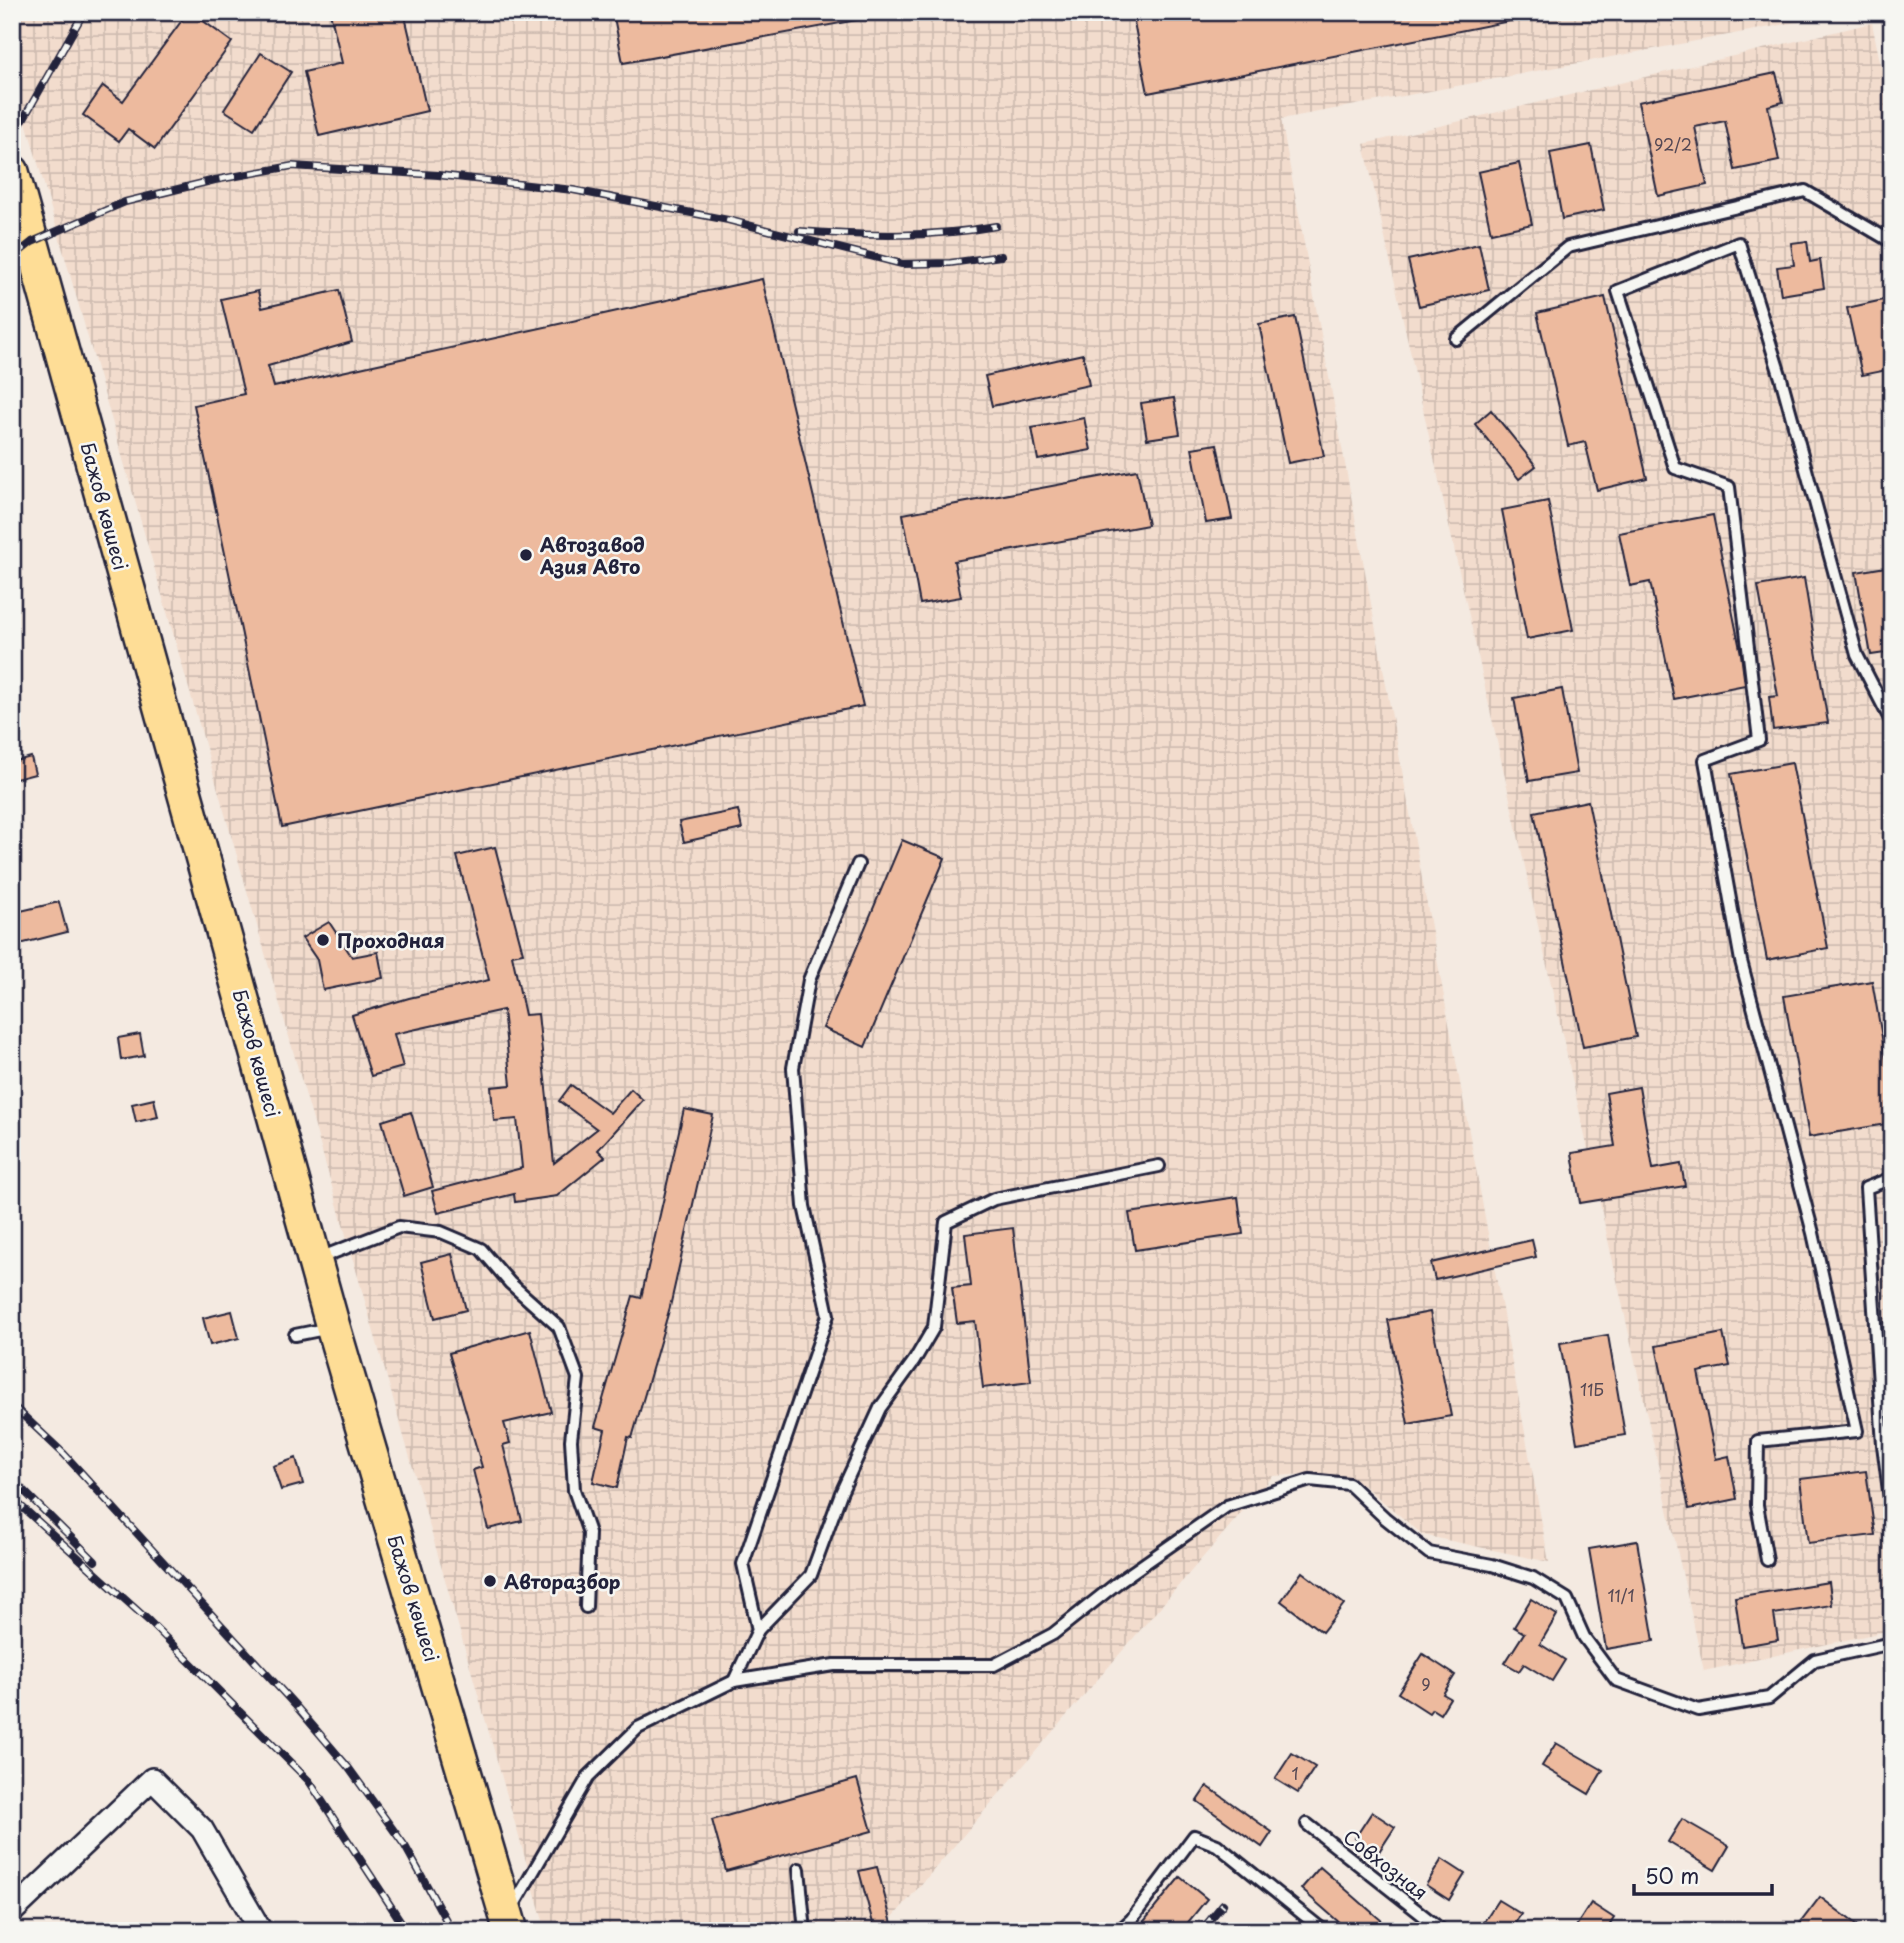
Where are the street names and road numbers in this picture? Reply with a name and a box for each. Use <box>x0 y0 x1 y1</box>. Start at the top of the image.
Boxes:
street label: Бажов көшесі <box>74 439 136 573</box>
street label: Бажов көшесі <box>226 986 288 1120</box>
street label: Бажов көшесі <box>381 1531 447 1665</box>
street label: Совхозная <box>1338 1822 1434 1906</box>

